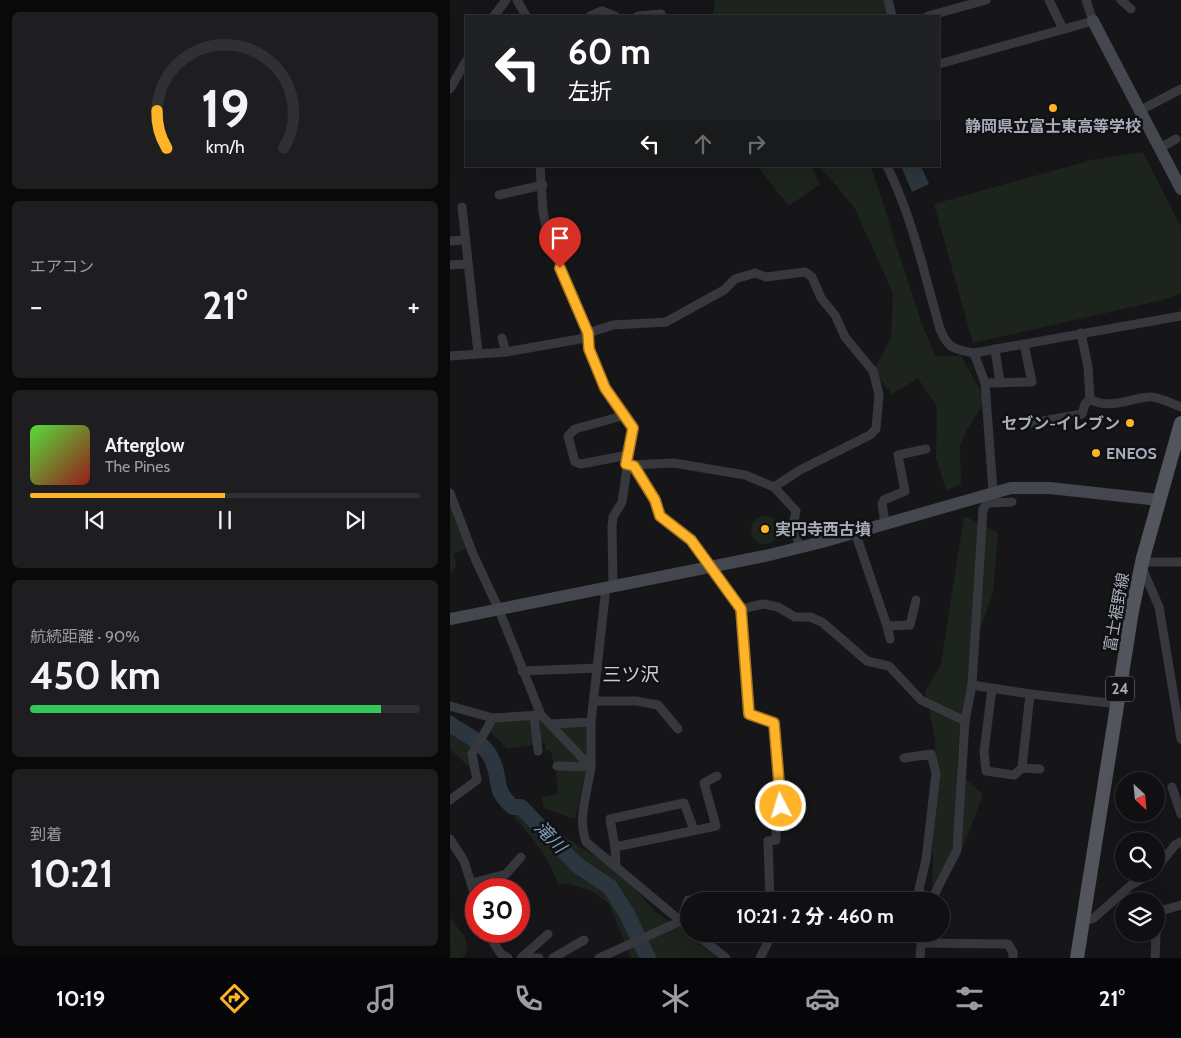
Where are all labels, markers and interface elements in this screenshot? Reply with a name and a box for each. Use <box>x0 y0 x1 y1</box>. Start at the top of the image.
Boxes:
text: 60 m <box>568 30 651 73</box>
icon: left <box>485 35 550 100</box>
text: 19 <box>201 77 249 140</box>
text: 左折 <box>568 78 612 105</box>
marker: 静岡県立富士東高等学校 <box>1047 102 1059 114</box>
place label: 静岡県立富士東高等学校 <box>965 117 1141 136</box>
icon: left <box>636 130 664 158</box>
icon: ahead <box>689 130 717 158</box>
icon: right <box>742 130 770 158</box>
text: km/h <box>205 136 245 157</box>
pin <box>539 217 581 268</box>
icon: arrive <box>546 224 574 252</box>
text: エアコン <box>30 257 94 276</box>
text: 21° <box>202 282 248 329</box>
text: − <box>30 289 42 323</box>
text: + <box>408 289 420 323</box>
place label: セブン-イレブン <box>1001 414 1120 433</box>
marker: セブン-イレブン <box>1124 417 1136 429</box>
text: Afterglow <box>105 434 185 457</box>
place label: ENEOS <box>1106 444 1157 463</box>
marker: ENEOS <box>1090 447 1102 459</box>
text: The Pines <box>105 457 170 476</box>
icon: previous <box>81 506 109 534</box>
icon: pause <box>211 506 239 534</box>
icon: next <box>341 506 369 534</box>
place label: 実円寺西古墳 <box>775 520 871 539</box>
marker: 実円寺西古墳 <box>759 523 771 535</box>
street label: 富士裾野線 <box>1100 571 1133 653</box>
text: 航続距離 · 90% <box>30 627 140 646</box>
text: 450 km <box>30 652 161 699</box>
district label: 三ツ沢 <box>602 663 660 686</box>
road number: 24 <box>1106 676 1134 702</box>
north arrow <box>1115 772 1165 822</box>
map controls <box>1115 772 1165 942</box>
position arrow <box>754 779 806 831</box>
water label: 滝川 <box>530 816 572 859</box>
text: 到着 <box>30 825 62 844</box>
button: search <box>1115 832 1165 882</box>
text: 10:21 <box>30 850 113 897</box>
speed limit sign: 30 <box>465 878 530 943</box>
button: layers <box>1115 892 1165 942</box>
text: 10:21 · 2 分 · 460 m <box>736 905 894 928</box>
icon: directions <box>217 981 252 1016</box>
icon: music <box>364 981 399 1016</box>
icon: phone <box>511 981 546 1016</box>
icon: climate <box>658 981 693 1016</box>
icon: car <box>805 981 840 1016</box>
icon: filters <box>952 981 987 1016</box>
text: 10:19 <box>56 985 105 1012</box>
text: 21° <box>1099 985 1125 1012</box>

